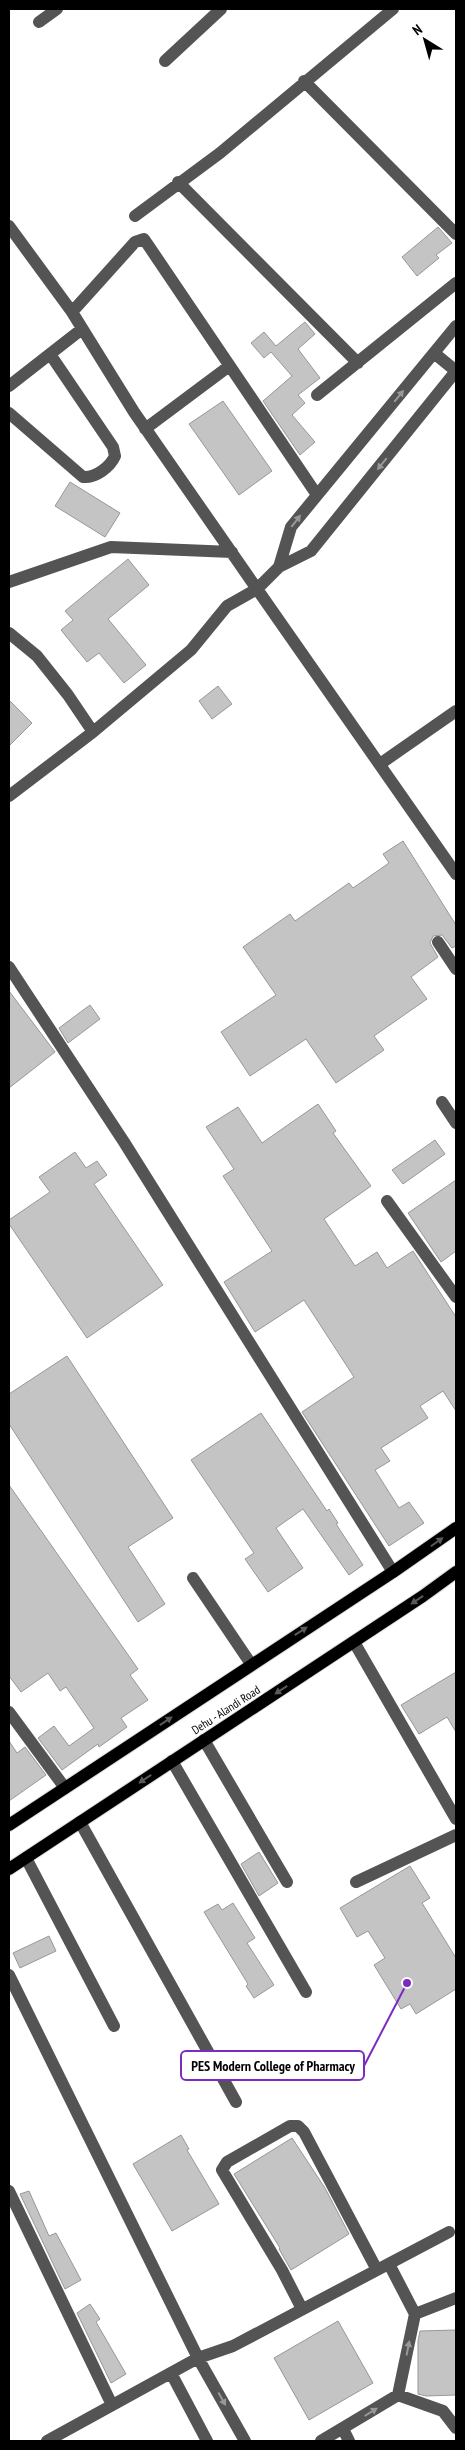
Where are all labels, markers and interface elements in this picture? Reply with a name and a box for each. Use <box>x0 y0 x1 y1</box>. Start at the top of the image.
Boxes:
north arrow <box>400 15 450 65</box>
text: N <box>409 20 426 39</box>
one-way arrow <box>394 390 405 403</box>
one-way arrow <box>376 457 387 470</box>
one-way arrow <box>291 515 301 528</box>
one-way arrow <box>430 1537 444 1547</box>
one-way arrow <box>410 1595 424 1605</box>
one-way arrow <box>295 1626 308 1636</box>
street label: Dehu - Alandi Road <box>189 1682 263 1737</box>
one-way arrow <box>274 1685 288 1695</box>
one-way arrow <box>159 1716 173 1726</box>
one-way arrow <box>139 1774 152 1784</box>
callout: PES Modern College of Pharmacy <box>181 2051 364 2080</box>
text: PES Modern College of Pharmacy <box>191 2057 355 2075</box>
one-way arrow <box>404 2340 412 2355</box>
one-way arrow <box>218 2392 226 2407</box>
one-way arrow <box>364 2408 377 2417</box>

